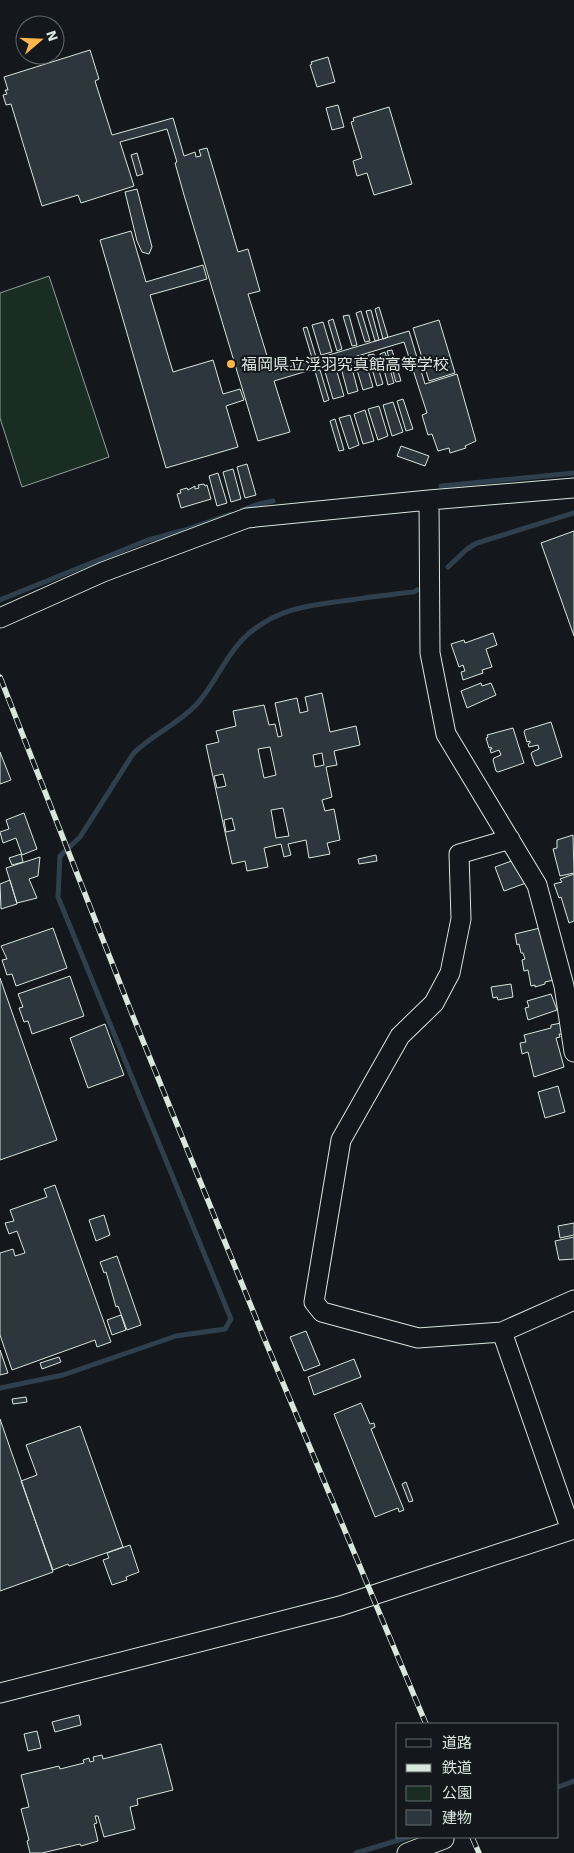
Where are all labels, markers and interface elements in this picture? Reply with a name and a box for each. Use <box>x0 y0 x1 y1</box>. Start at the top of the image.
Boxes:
north arrow <box>15 15 65 65</box>
text: N <box>43 28 62 43</box>
place label: 福岡県立浮羽究真館高等学校 <box>241 355 449 374</box>
marker: 福岡県立浮羽究真館高等学校 <box>225 358 237 370</box>
legend <box>396 1723 559 1838</box>
text: 道路 <box>442 1734 472 1752</box>
text: 鉄道 <box>442 1759 472 1777</box>
text: 公園 <box>442 1784 472 1802</box>
text: 建物 <box>442 1809 472 1827</box>

